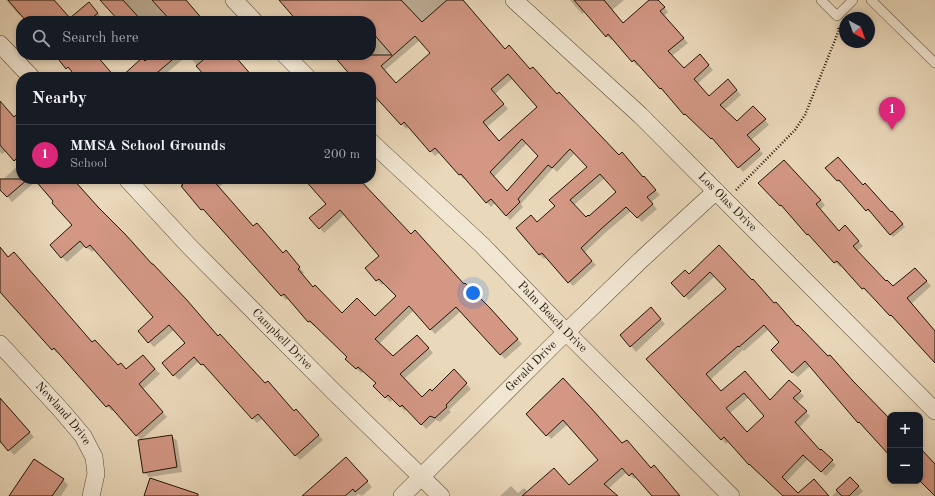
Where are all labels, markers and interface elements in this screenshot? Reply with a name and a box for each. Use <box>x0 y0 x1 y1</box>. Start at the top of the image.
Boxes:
north arrow <box>839 12 875 48</box>
search box <box>16 16 376 60</box>
icon: search <box>30 27 52 49</box>
text: Search here <box>62 31 139 46</box>
text: Nearby <box>32 90 87 107</box>
pin: 1 <box>879 97 905 130</box>
text: MMSA School Grounds <box>70 139 225 154</box>
text: 1 <box>41 148 49 161</box>
text: 200 m <box>323 148 360 161</box>
text: School <box>70 157 107 170</box>
street label: Los Olas Drive <box>695 171 759 234</box>
street label: Palm Beach Drive <box>515 280 589 355</box>
your location <box>463 283 483 303</box>
street label: Campbell Drive <box>249 307 315 372</box>
street label: Gerald Drive <box>504 338 560 394</box>
street label: Newland Drive <box>33 380 93 447</box>
map controls <box>887 412 923 484</box>
button: + <box>887 412 923 448</box>
button: − <box>887 448 923 484</box>

